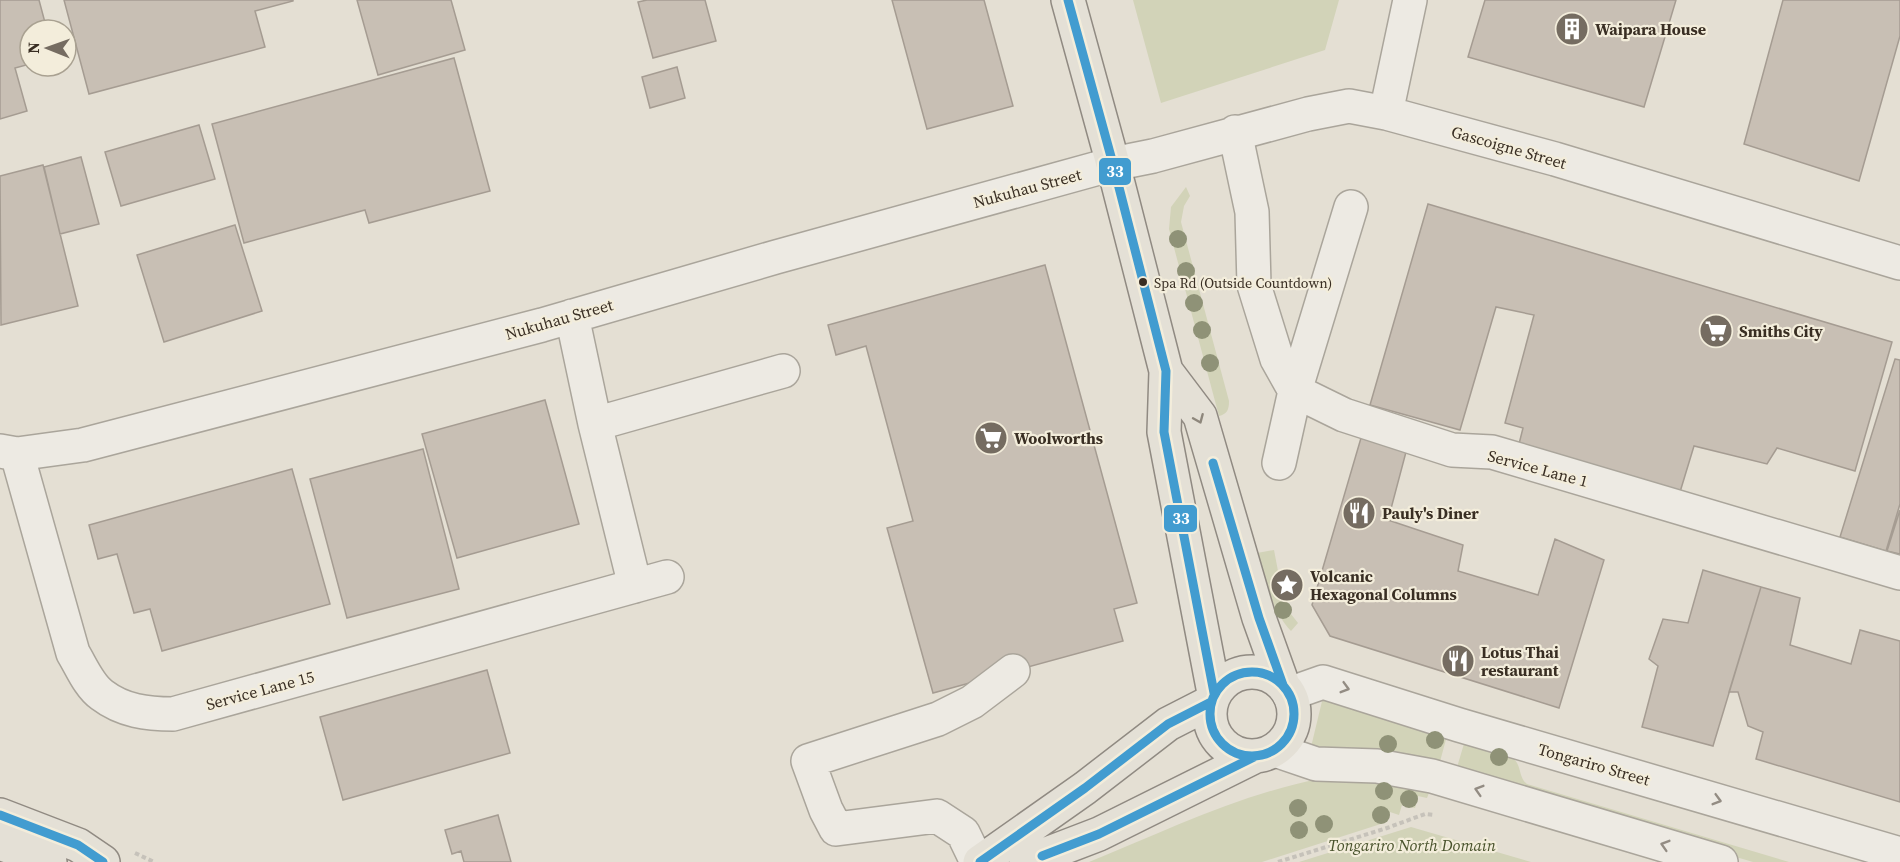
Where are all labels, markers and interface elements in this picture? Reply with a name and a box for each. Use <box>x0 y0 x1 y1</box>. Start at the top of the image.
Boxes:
building icon: Waipara House <box>1554 11 1590 47</box>
north arrow <box>18 18 78 78</box>
place label: Waipara House <box>1595 18 1706 40</box>
text: N <box>22 41 44 54</box>
street label: Gascoigne Street <box>1449 120 1570 174</box>
line badge: 33 <box>1098 157 1132 186</box>
text: 33 <box>1106 160 1124 182</box>
street label: Nukuhau Street <box>971 163 1084 213</box>
place label: Spa Rd (Outside Countdown) <box>1154 273 1332 293</box>
marker: Spa Rd (Outside Countdown) <box>1137 276 1149 288</box>
street label: Nukuhau Street <box>503 293 616 345</box>
supermarket icon: Smiths City <box>1698 313 1734 349</box>
place label: Smiths City <box>1739 320 1823 342</box>
one-way arrow <box>1192 413 1204 424</box>
supermarket icon: Woolworths <box>973 420 1009 456</box>
place label: Woolworths <box>1014 427 1103 449</box>
street label: Service Lane 1 <box>1485 444 1591 492</box>
restaurant icon: Pauly's Diner <box>1341 495 1377 531</box>
place label: Pauly's Diner <box>1382 502 1479 524</box>
line badge: 33 <box>1163 504 1198 533</box>
text: 33 <box>1172 507 1190 529</box>
place label: Volcanic Hexagonal Columns <box>1310 565 1457 605</box>
place icon: Volcanic Hexagonal Columns <box>1269 567 1305 603</box>
place label: Lotus Thai restaurant <box>1481 641 1559 681</box>
restaurant icon: Lotus Thai restaurant <box>1440 643 1476 679</box>
street label: Service Lane 15 <box>204 665 316 715</box>
one-way arrow <box>1339 681 1350 693</box>
street label: Tongariro Street <box>1536 738 1653 791</box>
one-way arrow <box>1474 785 1484 797</box>
one-way arrow <box>1711 793 1722 805</box>
park label: Tongariro North Domain <box>1328 834 1496 856</box>
one-way arrow <box>1660 840 1671 852</box>

